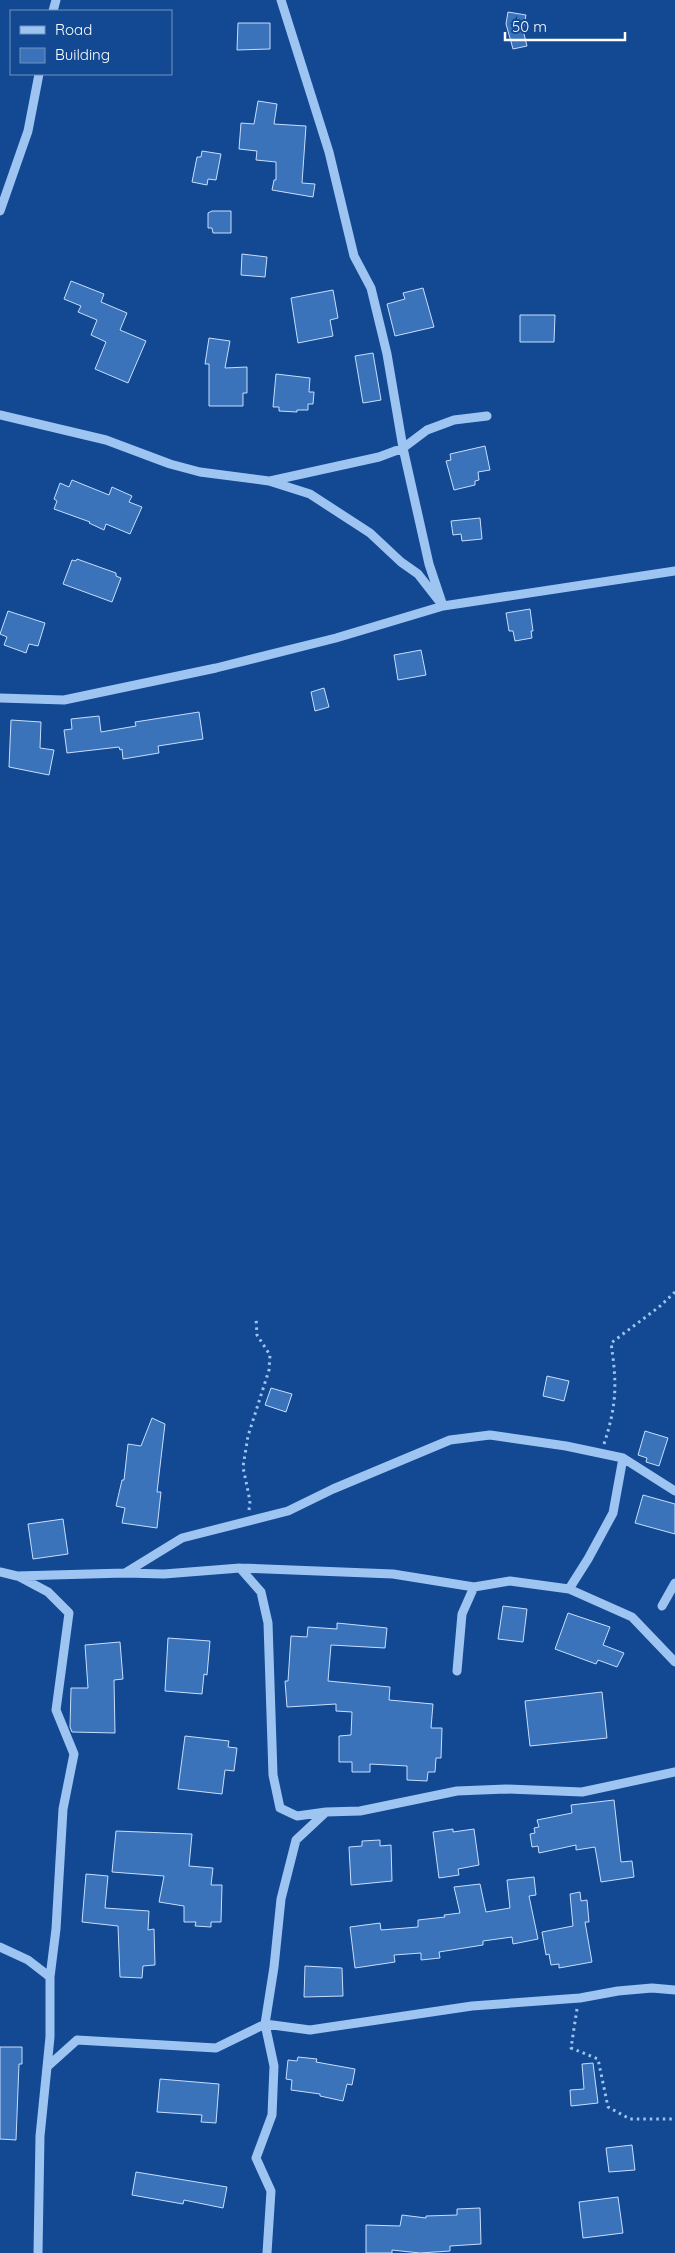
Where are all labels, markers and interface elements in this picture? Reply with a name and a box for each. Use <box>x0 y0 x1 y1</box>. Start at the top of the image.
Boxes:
legend <box>10 10 172 75</box>
scale bar <box>505 10 625 42</box>
text: 50 m <box>512 17 547 36</box>
text: Road <box>55 20 92 39</box>
text: Building <box>55 45 110 64</box>

